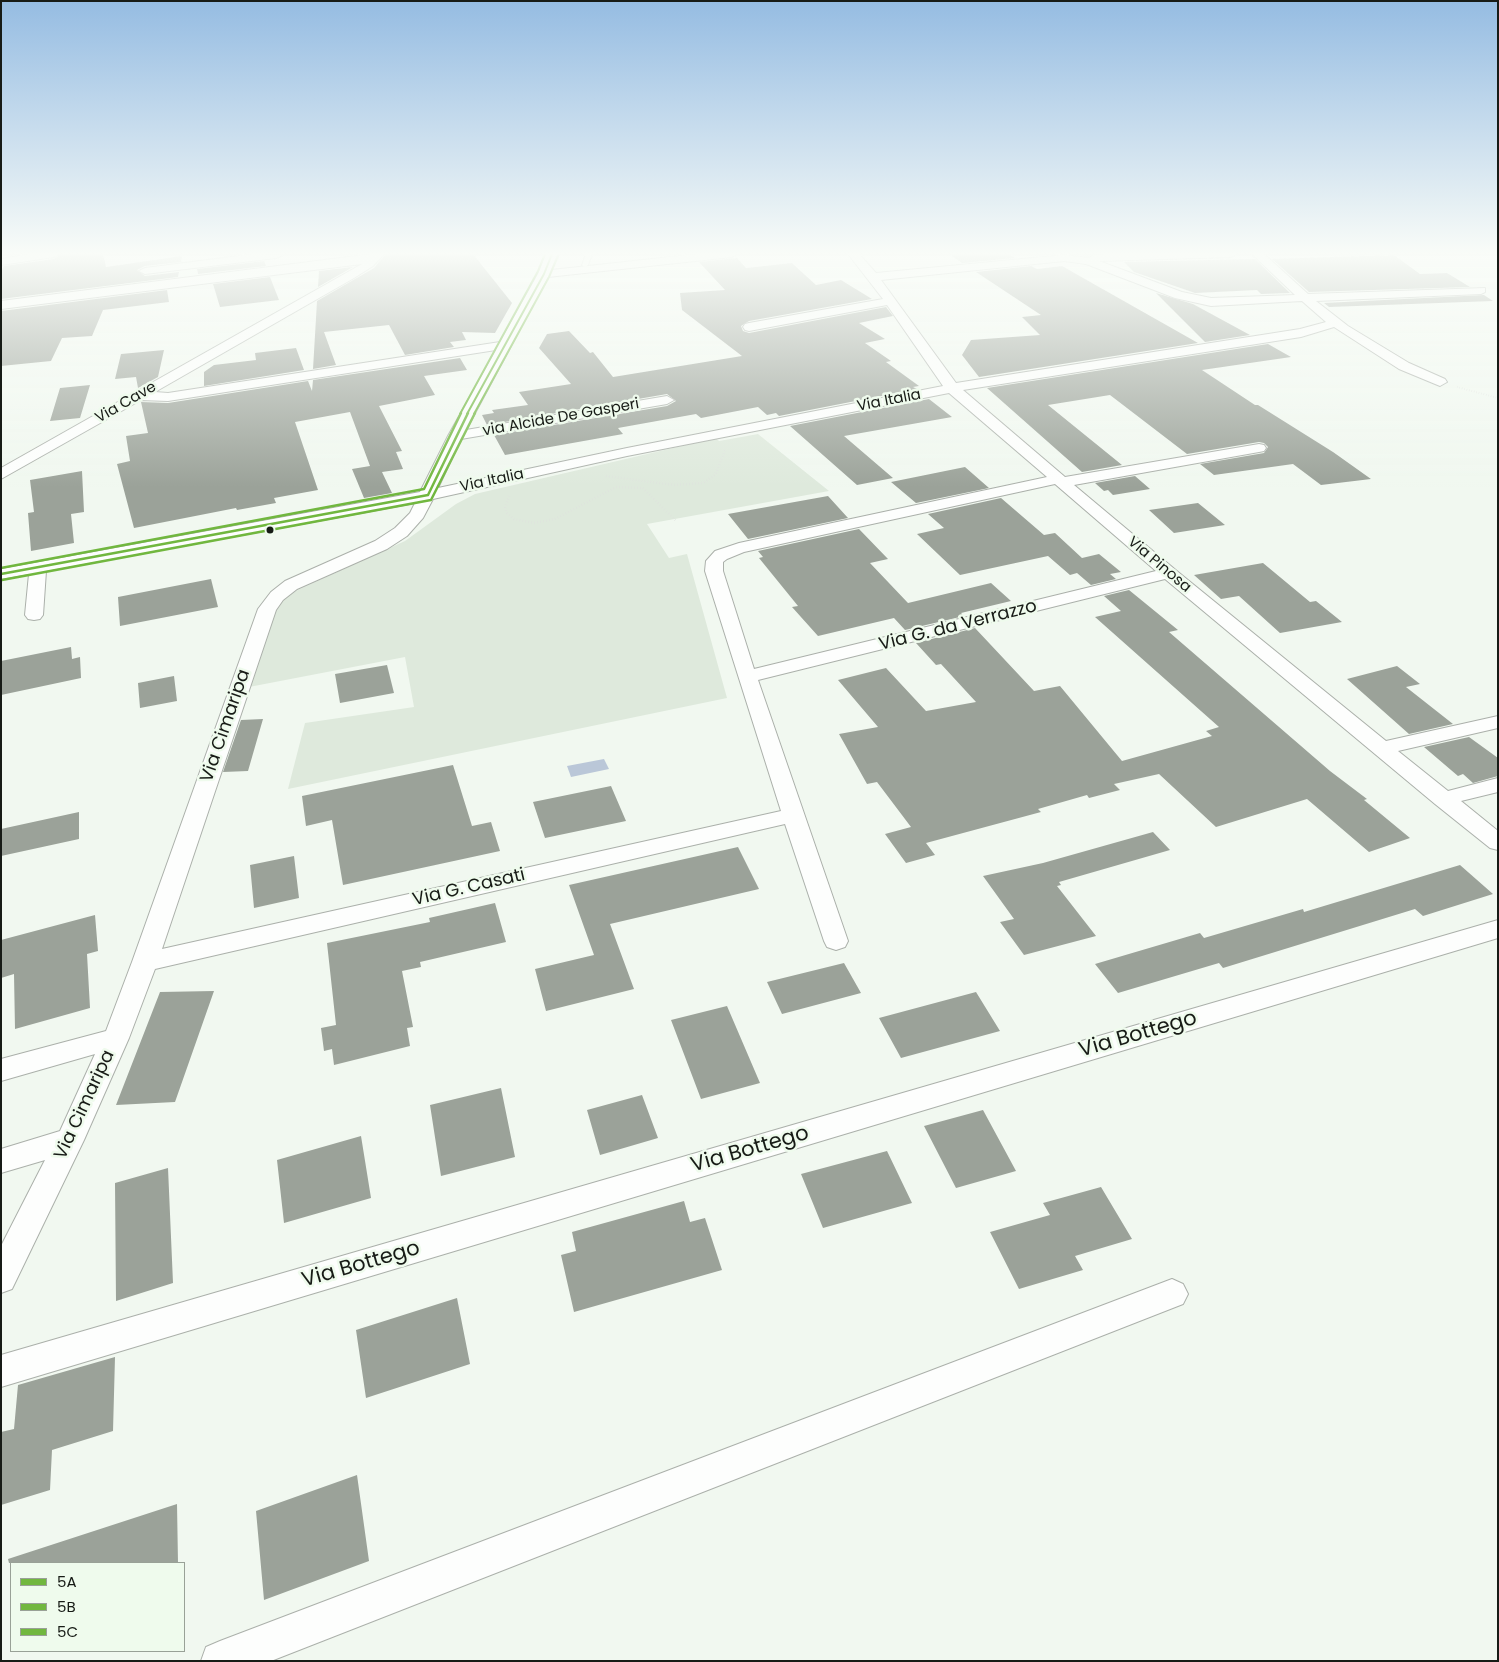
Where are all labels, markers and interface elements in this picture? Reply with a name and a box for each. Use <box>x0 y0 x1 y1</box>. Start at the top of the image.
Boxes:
street label: Via Cave <box>92 378 160 428</box>
street label: Via Italia <box>855 386 923 416</box>
street label: via Alcide De Gasperi <box>481 395 641 441</box>
street label: Via Italia <box>458 465 526 497</box>
unlabelled marker <box>265 525 275 535</box>
street label: Via Pinosa <box>1124 533 1194 597</box>
street label: Via G. da Verrazzo <box>877 596 1039 656</box>
street label: Via Cimaripa <box>197 667 255 785</box>
street label: Via G. Casati <box>411 865 527 911</box>
street label: Via Bottego <box>1076 1006 1200 1064</box>
street label: Via Cimaripa <box>50 1047 120 1163</box>
street label: Via Bottego <box>688 1121 812 1179</box>
street label: Via Bottego <box>299 1236 423 1294</box>
legend <box>10 1562 185 1652</box>
text: 5A <box>57 1571 77 1592</box>
text: 5B <box>57 1596 76 1617</box>
text: 5C <box>57 1621 78 1642</box>

